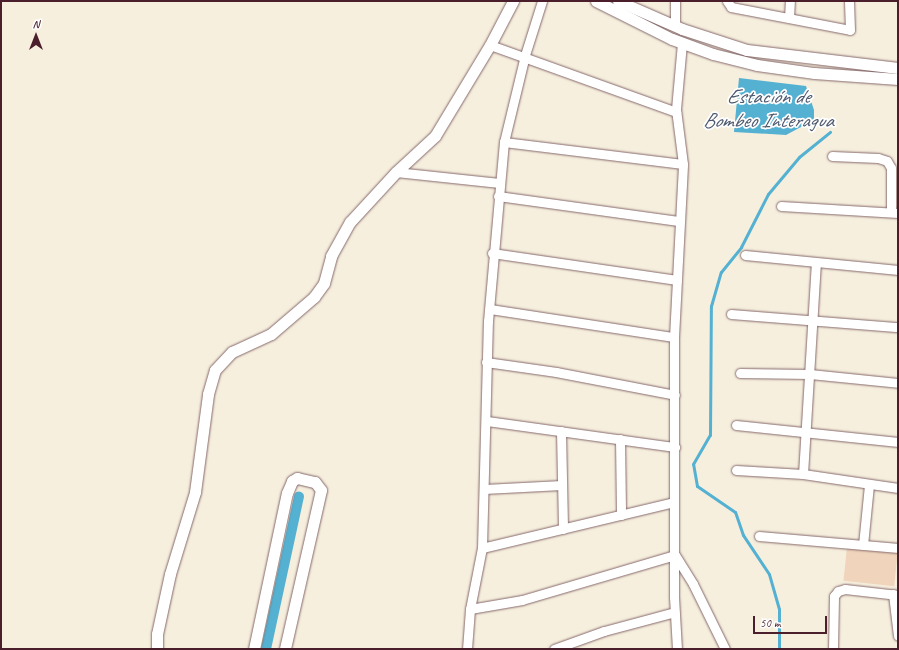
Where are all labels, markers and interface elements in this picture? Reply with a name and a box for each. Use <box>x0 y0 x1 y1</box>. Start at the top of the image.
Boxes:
north arrow <box>16 16 56 56</box>
text: N <box>33 17 39 31</box>
water label: Estación de Bombeo Interagua <box>703 83 833 133</box>
scale bar <box>755 608 829 634</box>
text: 50 m <box>760 615 780 631</box>

